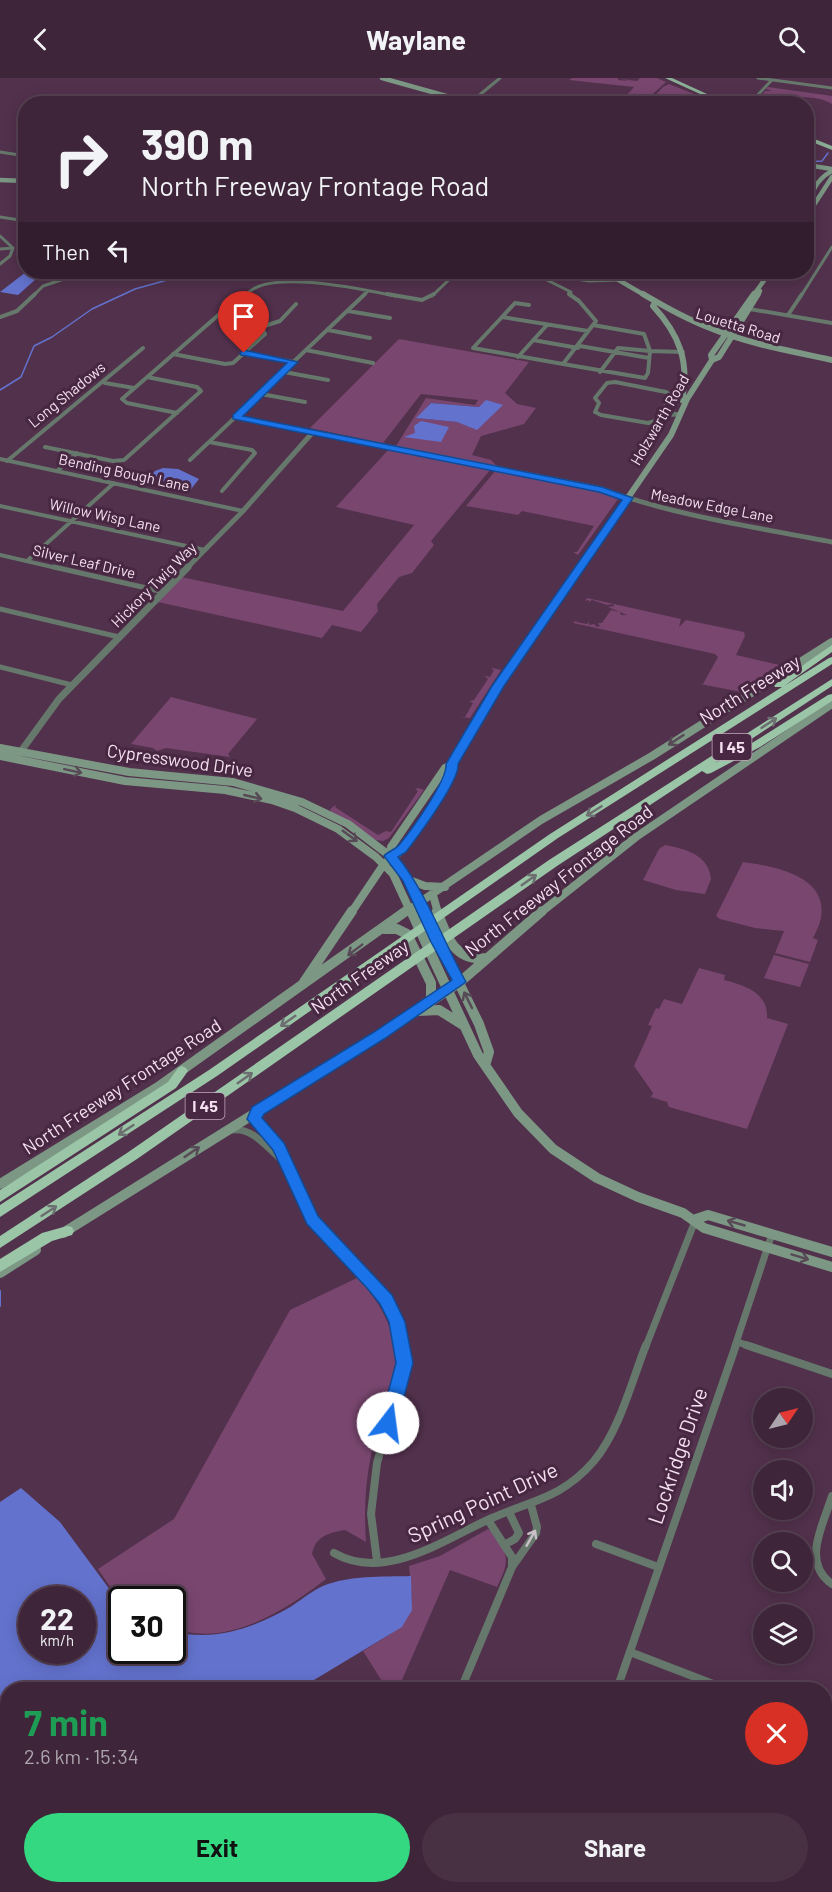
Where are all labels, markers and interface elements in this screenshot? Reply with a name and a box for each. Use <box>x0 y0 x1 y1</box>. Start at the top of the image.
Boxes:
icon: back <box>24 23 57 56</box>
text: Waylane <box>366 23 466 55</box>
icon: search <box>775 23 808 56</box>
text: 390 m <box>141 118 253 168</box>
icon: right <box>42 120 120 198</box>
text: North Freeway Frontage Road <box>141 169 489 201</box>
icon: left <box>102 234 135 267</box>
text: Then <box>42 238 90 264</box>
pin <box>218 291 269 353</box>
icon: arrive <box>227 300 260 333</box>
street label: Louetta Road <box>694 304 783 346</box>
street label: Long Shadows <box>24 358 109 431</box>
street label: Holzwarth Road <box>626 371 692 468</box>
street label: Bending Bough Lane <box>57 449 191 495</box>
street label: Meadow Edge Lane <box>649 484 775 526</box>
street label: Willow Wisp Lane <box>48 494 162 536</box>
street label: Hickory Twig Way <box>107 538 200 631</box>
street label: Silver Leaf Drive <box>31 540 137 582</box>
street label: North Freeway <box>695 650 804 729</box>
one-way arrow <box>760 716 777 728</box>
road number: I 45 <box>712 734 752 760</box>
one-way arrow <box>668 735 685 747</box>
street label: Cypresswood Drive <box>106 739 255 781</box>
one-way arrow <box>62 766 82 777</box>
one-way arrow <box>243 791 262 803</box>
street label: North Freeway Frontage Road <box>460 800 657 960</box>
one-way arrow <box>586 806 603 818</box>
one-way arrow <box>341 830 357 843</box>
one-way arrow <box>521 874 537 886</box>
street label: North Freeway <box>306 934 413 1018</box>
one-way arrow <box>347 943 363 956</box>
one-way arrow <box>462 992 473 1010</box>
street label: North Freeway Frontage Road <box>18 1014 225 1159</box>
one-way arrow <box>280 1015 296 1027</box>
one-way arrow <box>237 1072 253 1084</box>
road number: I 45 <box>186 1093 224 1119</box>
one-way arrow <box>118 1124 135 1136</box>
one-way arrow <box>183 1146 199 1158</box>
one-way arrow <box>41 1205 57 1217</box>
one-way arrow <box>727 1217 746 1228</box>
one-way arrow <box>790 1252 809 1263</box>
street label: Lockridge Drive <box>642 1384 712 1527</box>
north arrow <box>753 1388 813 1448</box>
map controls <box>753 1388 813 1664</box>
position arrow <box>356 1391 420 1455</box>
street label: Spring Point Drive <box>403 1456 561 1547</box>
button: sound <box>753 1460 813 1520</box>
one-way arrow <box>526 1530 538 1547</box>
button: search <box>753 1532 813 1592</box>
speed limit sign: 30 <box>108 1586 186 1664</box>
text: 22 <box>40 1600 74 1636</box>
button: layers <box>753 1604 813 1664</box>
text: km/h <box>40 1631 74 1649</box>
text: 7 min <box>24 1700 108 1743</box>
button: close <box>745 1702 808 1765</box>
text: 2.6 km · 15:34 <box>24 1744 139 1768</box>
button: Exit <box>24 1813 410 1882</box>
button: Share <box>422 1813 808 1882</box>

